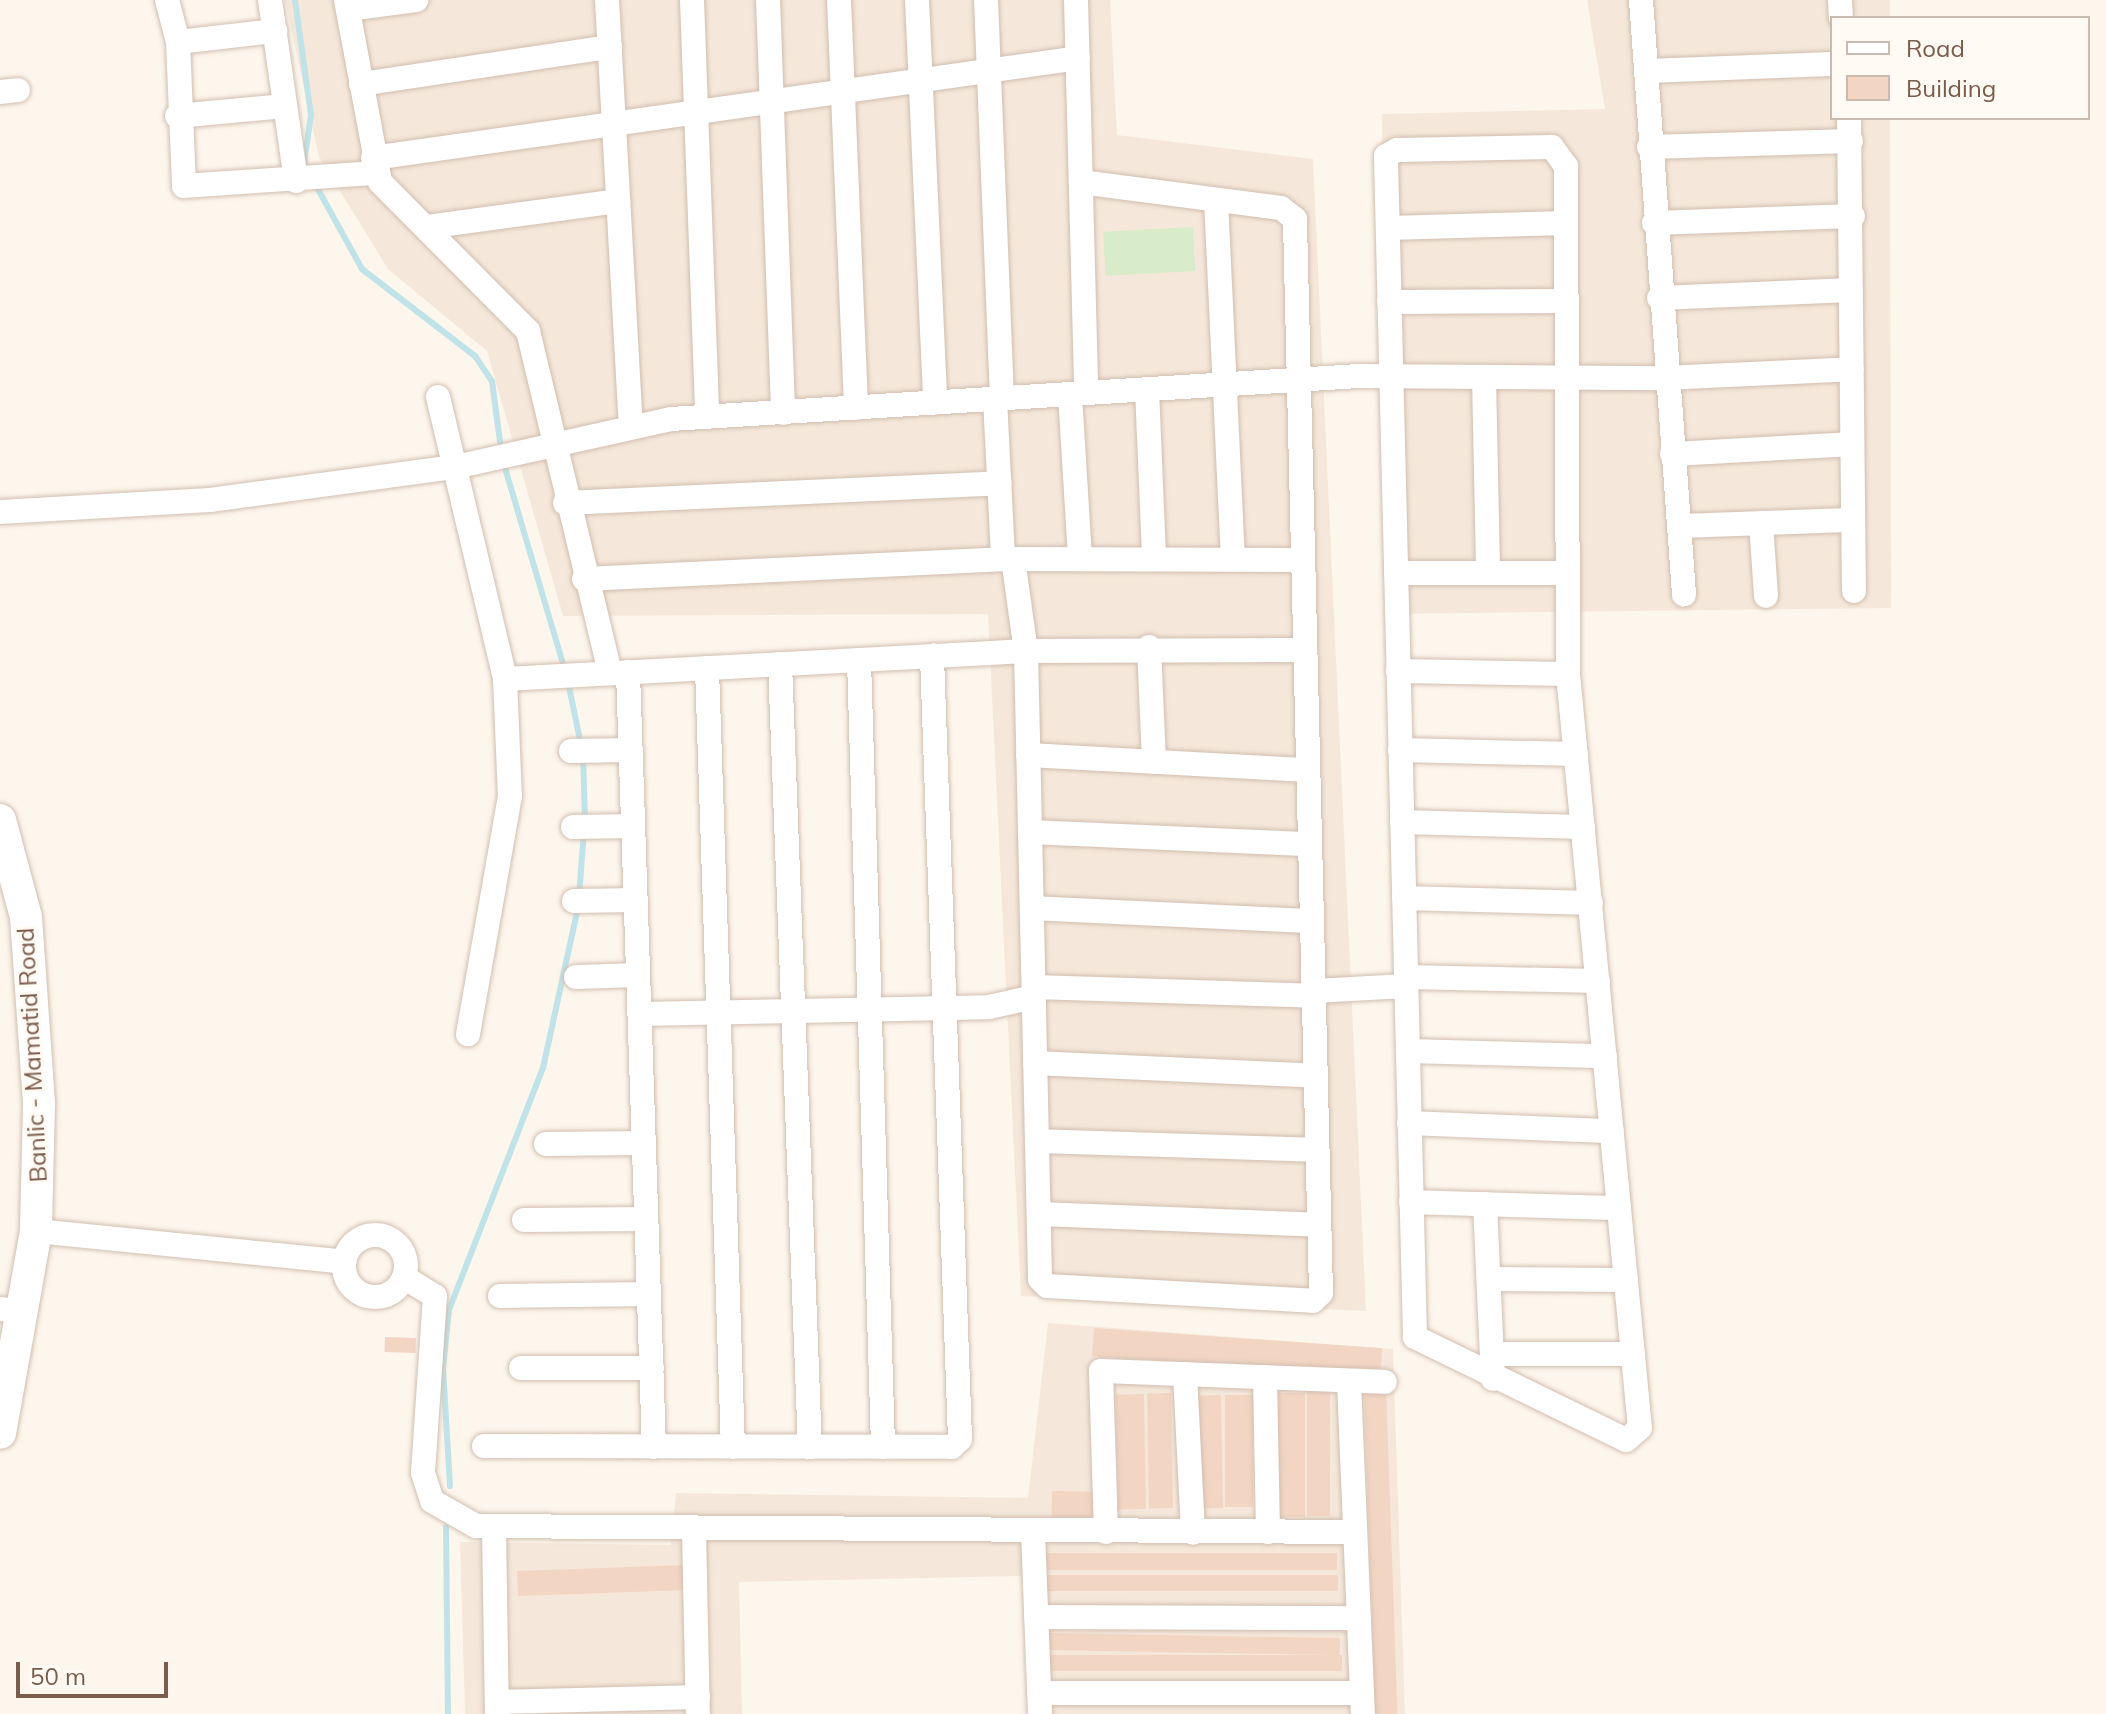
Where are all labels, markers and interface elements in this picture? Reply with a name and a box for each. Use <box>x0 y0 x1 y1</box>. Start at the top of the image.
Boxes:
legend <box>1830 16 2090 120</box>
text: Road <box>1906 33 1965 63</box>
text: Building <box>1906 73 1996 103</box>
street label: Banlic - Mamatid Road <box>11 927 53 1183</box>
scale bar <box>20 1646 172 1696</box>
text: 50 m <box>30 1661 86 1691</box>

